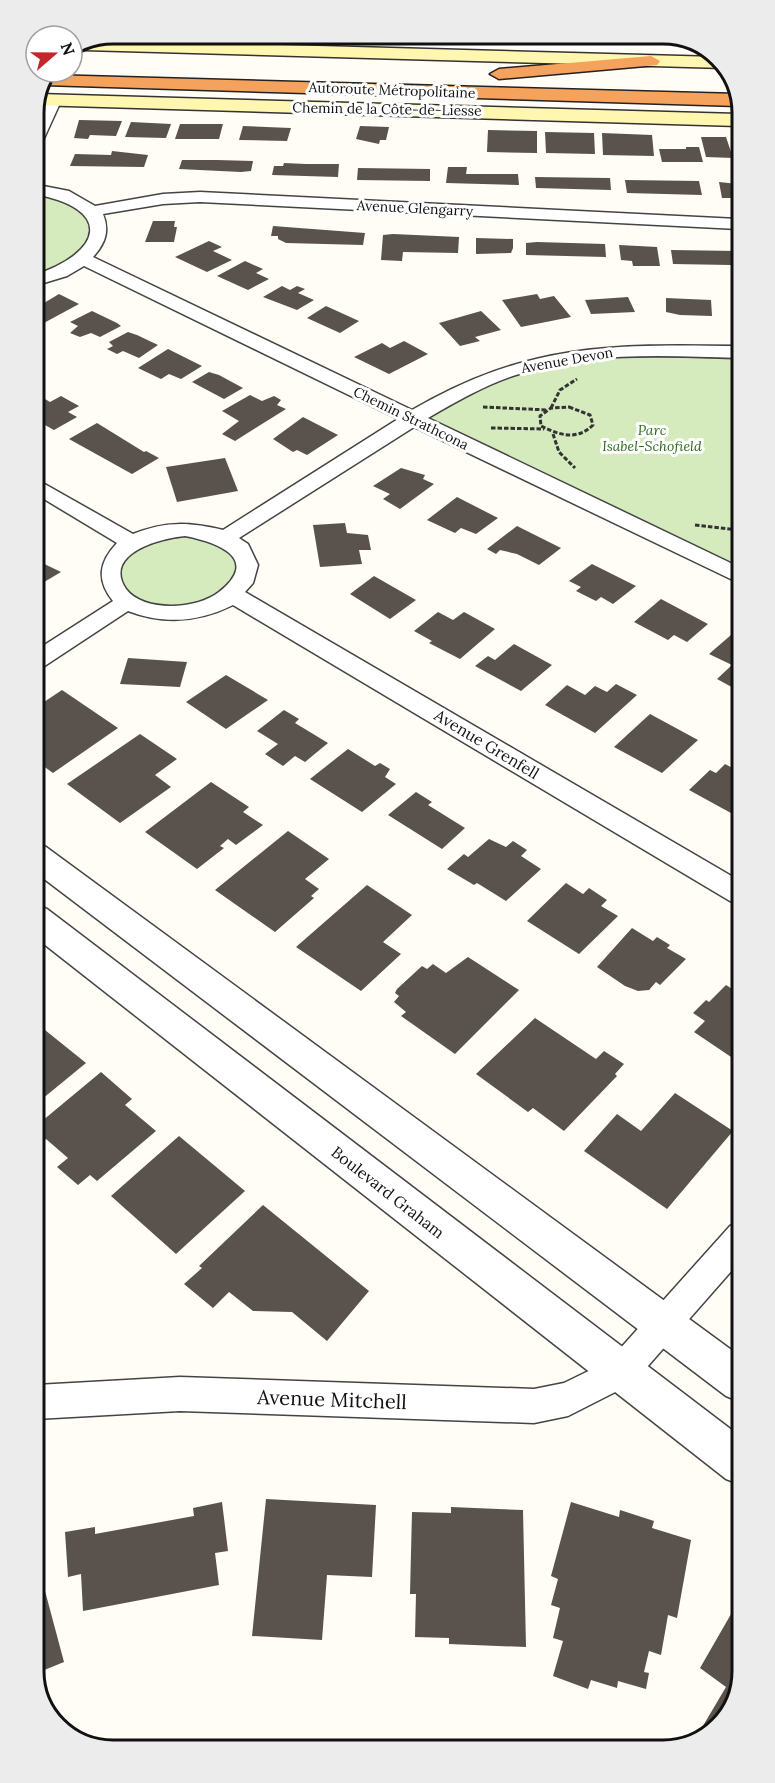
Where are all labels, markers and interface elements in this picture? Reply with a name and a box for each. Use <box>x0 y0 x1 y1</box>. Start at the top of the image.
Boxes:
north arrow <box>24 24 84 84</box>
text: N <box>57 40 80 58</box>
street label: Autoroute Métropolitaine <box>307 78 476 102</box>
street label: Chemin de la Côte-de-Liesse <box>292 98 482 120</box>
street label: Avenue Glengarry <box>355 196 474 220</box>
street label: Avenue Devon <box>519 343 615 377</box>
street label: Chemin Strathcona <box>350 382 472 454</box>
park label: Parc Isabel-Schofield <box>602 421 702 455</box>
street label: Avenue Grenfell <box>430 704 543 783</box>
street label: Boulevard Graham <box>327 1142 449 1242</box>
street label: Avenue Mitchell <box>256 1384 407 1414</box>

